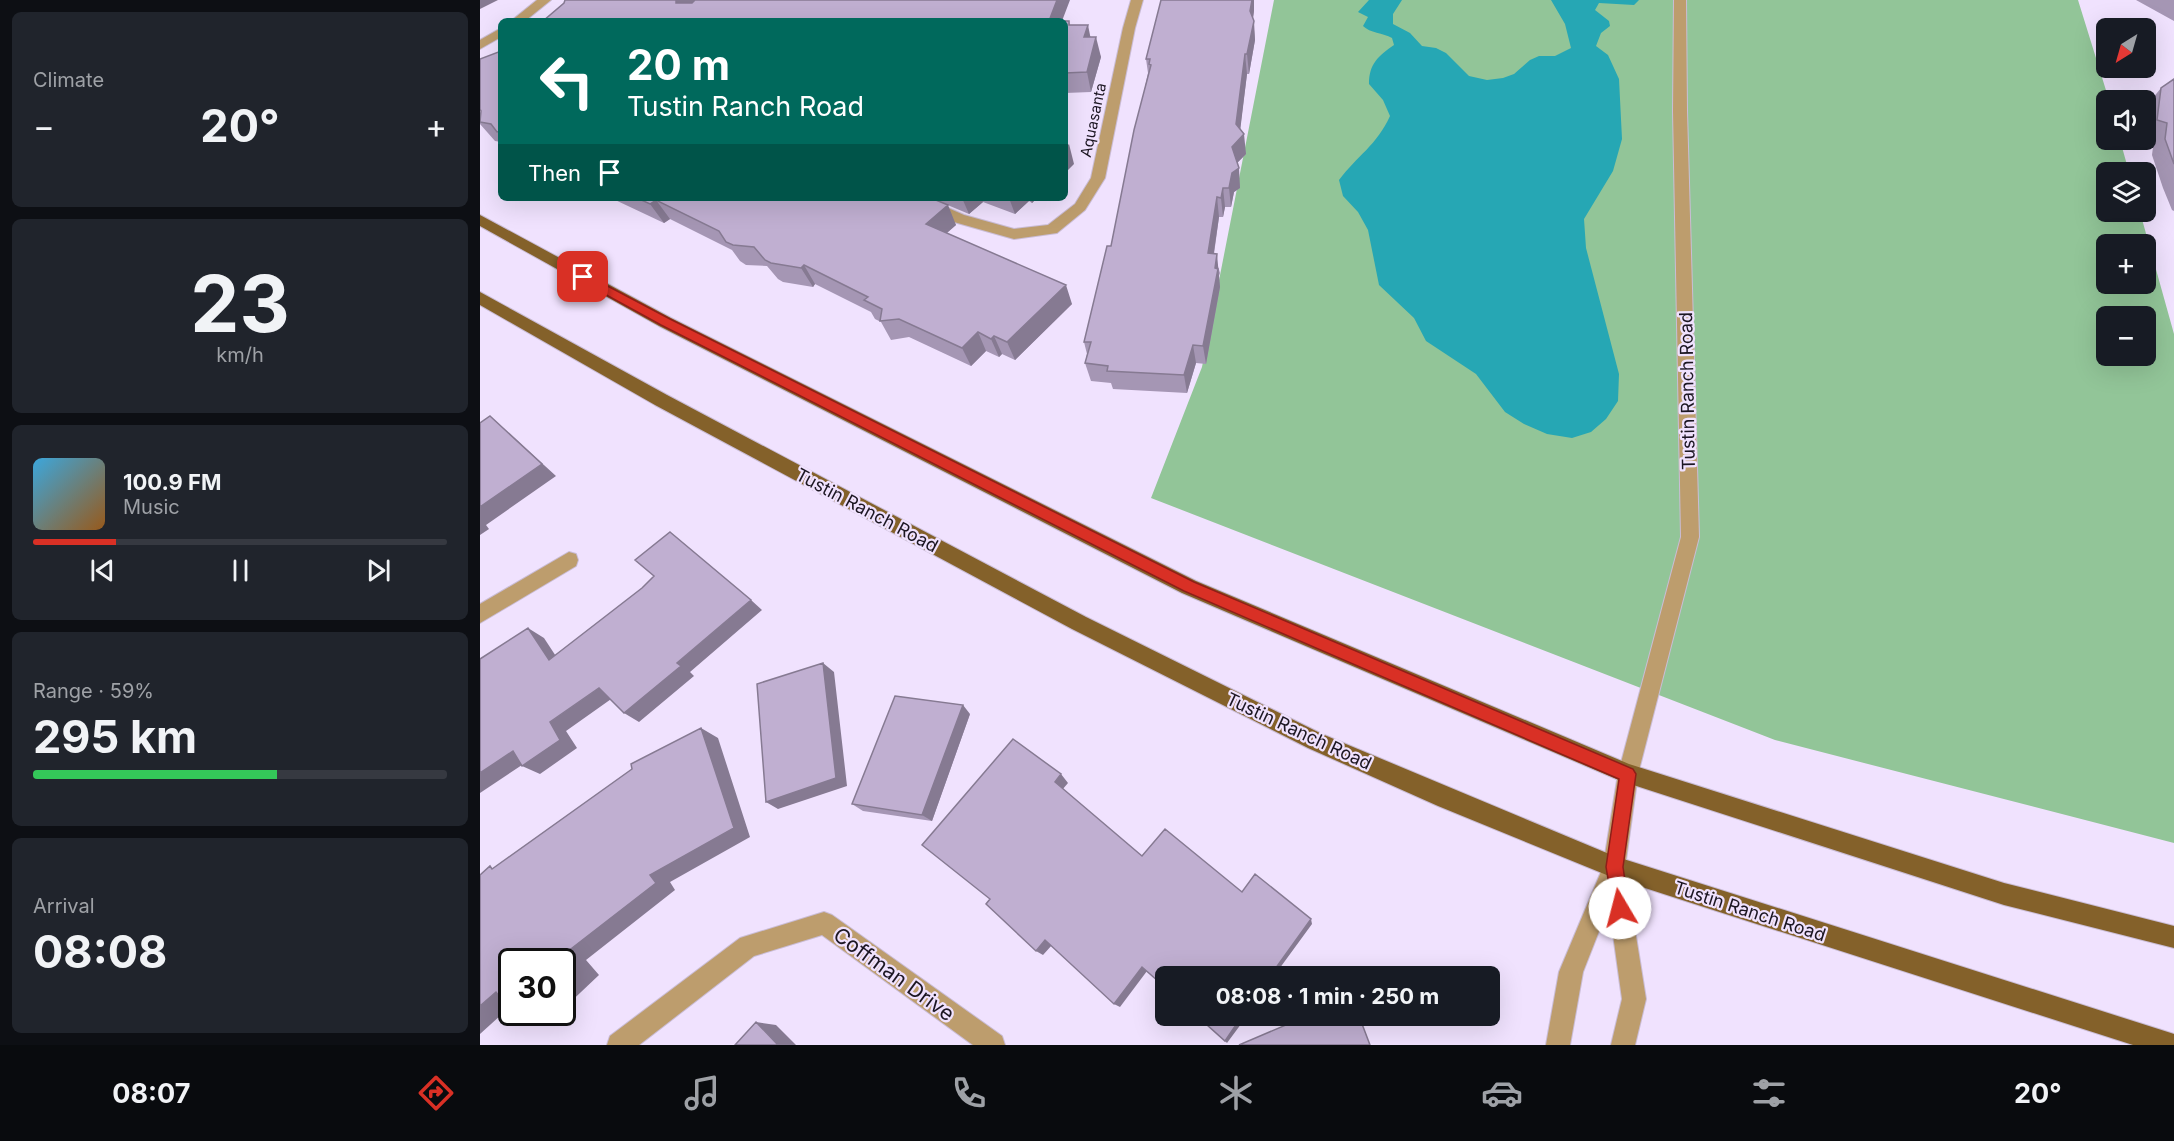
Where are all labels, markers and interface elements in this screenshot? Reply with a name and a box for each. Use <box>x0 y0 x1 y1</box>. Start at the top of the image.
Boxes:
north arrow <box>2096 18 2156 78</box>
map controls <box>2096 18 2156 366</box>
text: 20 m <box>627 39 730 90</box>
icon: left <box>528 42 606 120</box>
text: Climate <box>33 68 104 92</box>
street label: Aquasanta <box>1076 81 1110 159</box>
text: Tustin Ranch Road <box>627 90 864 123</box>
button: sound <box>2096 90 2156 150</box>
text: 20° <box>200 98 280 153</box>
text: − <box>33 106 55 146</box>
text: + <box>425 106 447 146</box>
icon: arrive <box>593 156 626 189</box>
text: Then <box>528 160 581 186</box>
button: layers <box>2096 162 2156 222</box>
button: + <box>2096 234 2156 294</box>
pin <box>557 251 608 302</box>
text: 23 <box>190 256 290 351</box>
icon: arrive <box>566 260 599 293</box>
button: − <box>2096 306 2156 366</box>
street label: Tustin Ranch Road <box>1675 312 1699 470</box>
text: km/h <box>216 343 264 367</box>
street label: Tustin Ranch Road <box>792 464 942 556</box>
text: 100.9 FM <box>123 469 221 495</box>
text: Music <box>123 495 180 519</box>
icon: previous <box>86 554 119 587</box>
icon: pause <box>224 554 257 587</box>
icon: next <box>362 554 395 587</box>
text: Range · 59% <box>33 679 154 703</box>
street label: Tustin Ranch Road <box>1223 688 1375 774</box>
text: 295 km <box>33 709 197 764</box>
position arrow <box>1588 876 1652 940</box>
street label: Tustin Ranch Road <box>1672 877 1828 945</box>
text: Arrival <box>33 894 95 918</box>
street label: Coffman Drive <box>829 922 959 1026</box>
text: 08:08 <box>33 924 167 979</box>
speed limit sign: 30 <box>498 948 576 1026</box>
text: 08:08 · 1 min · 250 m <box>1216 983 1439 1009</box>
icon: directions <box>415 1072 457 1114</box>
icon: music <box>681 1072 723 1114</box>
icon: phone <box>948 1072 990 1114</box>
icon: climate <box>1215 1072 1257 1114</box>
icon: car <box>1481 1072 1523 1114</box>
icon: filters <box>1748 1072 1790 1114</box>
text: 08:07 <box>112 1077 190 1110</box>
text: 20° <box>2014 1077 2062 1110</box>

